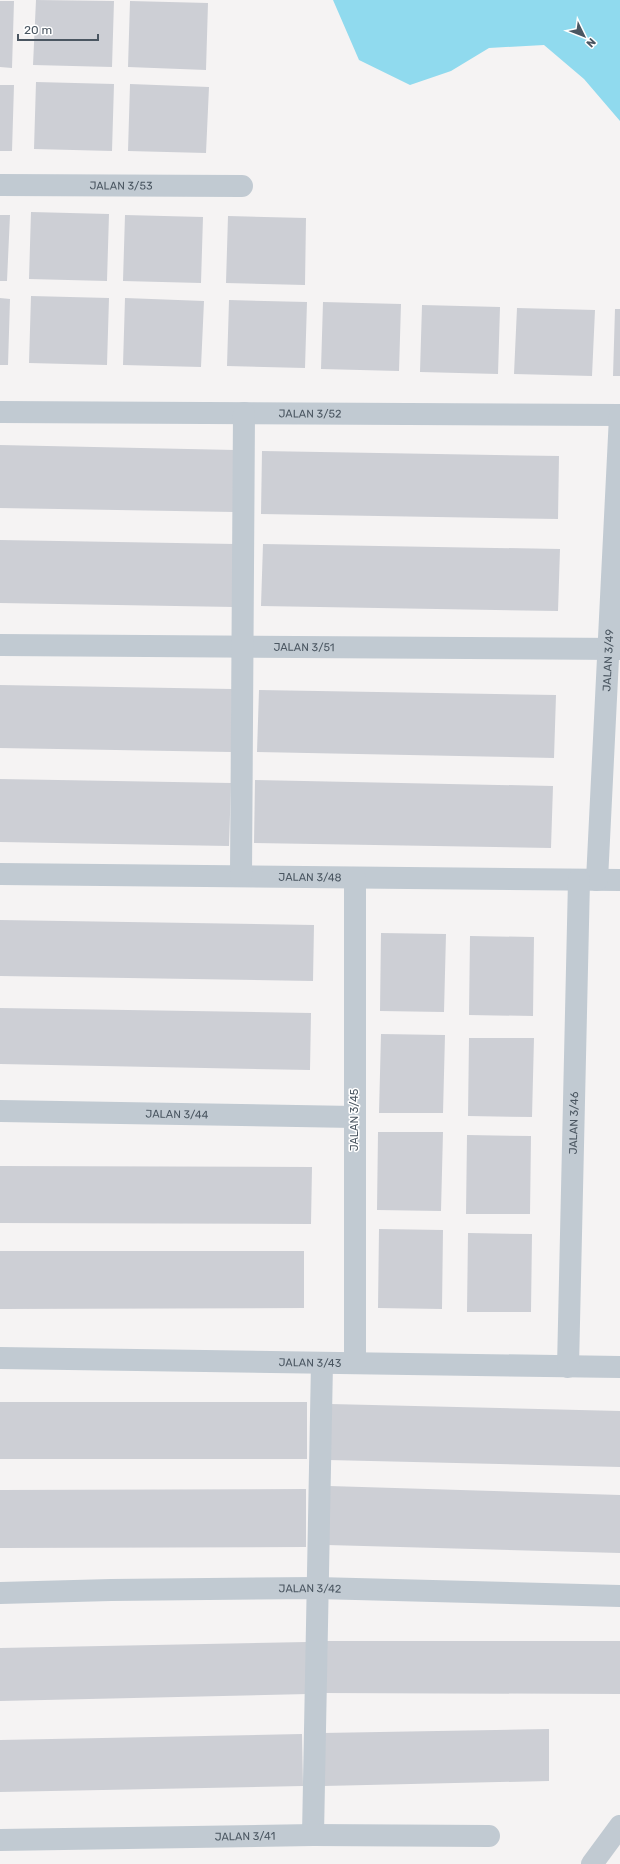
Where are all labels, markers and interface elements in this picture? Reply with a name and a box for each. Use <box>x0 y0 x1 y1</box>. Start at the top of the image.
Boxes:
scale bar <box>18 16 98 42</box>
north arrow <box>564 16 604 56</box>
text: 20 m <box>24 23 52 37</box>
text: N <box>583 35 598 50</box>
street label: JALAN 3/53 <box>89 179 153 192</box>
street label: JALAN 3/52 <box>278 407 342 420</box>
street label: JALAN 3/49 <box>600 629 616 692</box>
street label: JALAN 3/51 <box>273 640 335 654</box>
street label: JALAN 3/48 <box>278 870 342 884</box>
street label: JALAN 3/45 <box>348 1088 361 1151</box>
street label: JALAN 3/46 <box>566 1091 581 1155</box>
street label: JALAN 3/44 <box>145 1107 209 1121</box>
street label: JALAN 3/43 <box>278 1356 342 1369</box>
street label: JALAN 3/42 <box>279 1581 341 1595</box>
street label: JALAN 3/41 <box>214 1829 275 1843</box>

